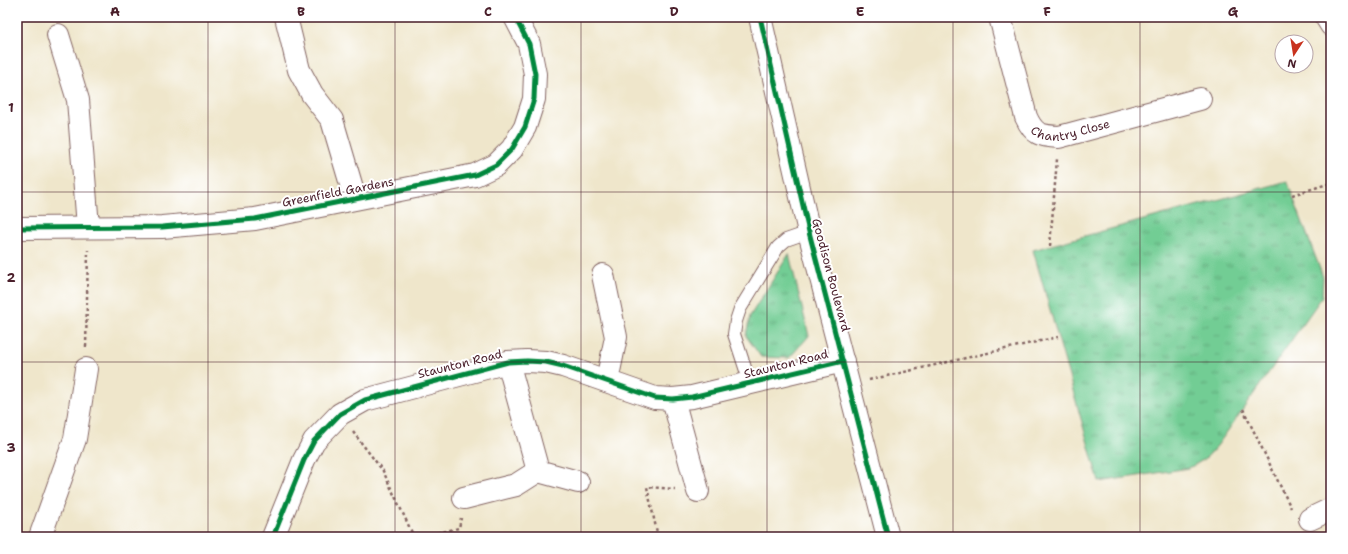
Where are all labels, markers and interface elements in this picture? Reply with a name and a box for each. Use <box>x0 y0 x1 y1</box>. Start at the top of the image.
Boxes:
text: A <box>110 3 120 20</box>
text: B <box>297 3 305 20</box>
text: C <box>484 3 492 20</box>
text: D <box>669 3 679 20</box>
text: E <box>856 3 865 20</box>
text: F <box>1043 3 1051 20</box>
text: G <box>1228 3 1239 20</box>
north arrow <box>1274 34 1314 74</box>
text: N <box>1286 55 1298 72</box>
text: 1 <box>8 99 14 116</box>
street label: Chantry Close <box>1027 116 1112 145</box>
street label: Greenfield Gardens <box>281 173 395 211</box>
street label: Goodison Boulevard <box>808 217 854 334</box>
text: 2 <box>6 269 16 286</box>
street label: Staunton Road <box>416 346 504 382</box>
street label: Staunton Road <box>742 346 830 382</box>
text: 3 <box>6 439 16 456</box>

